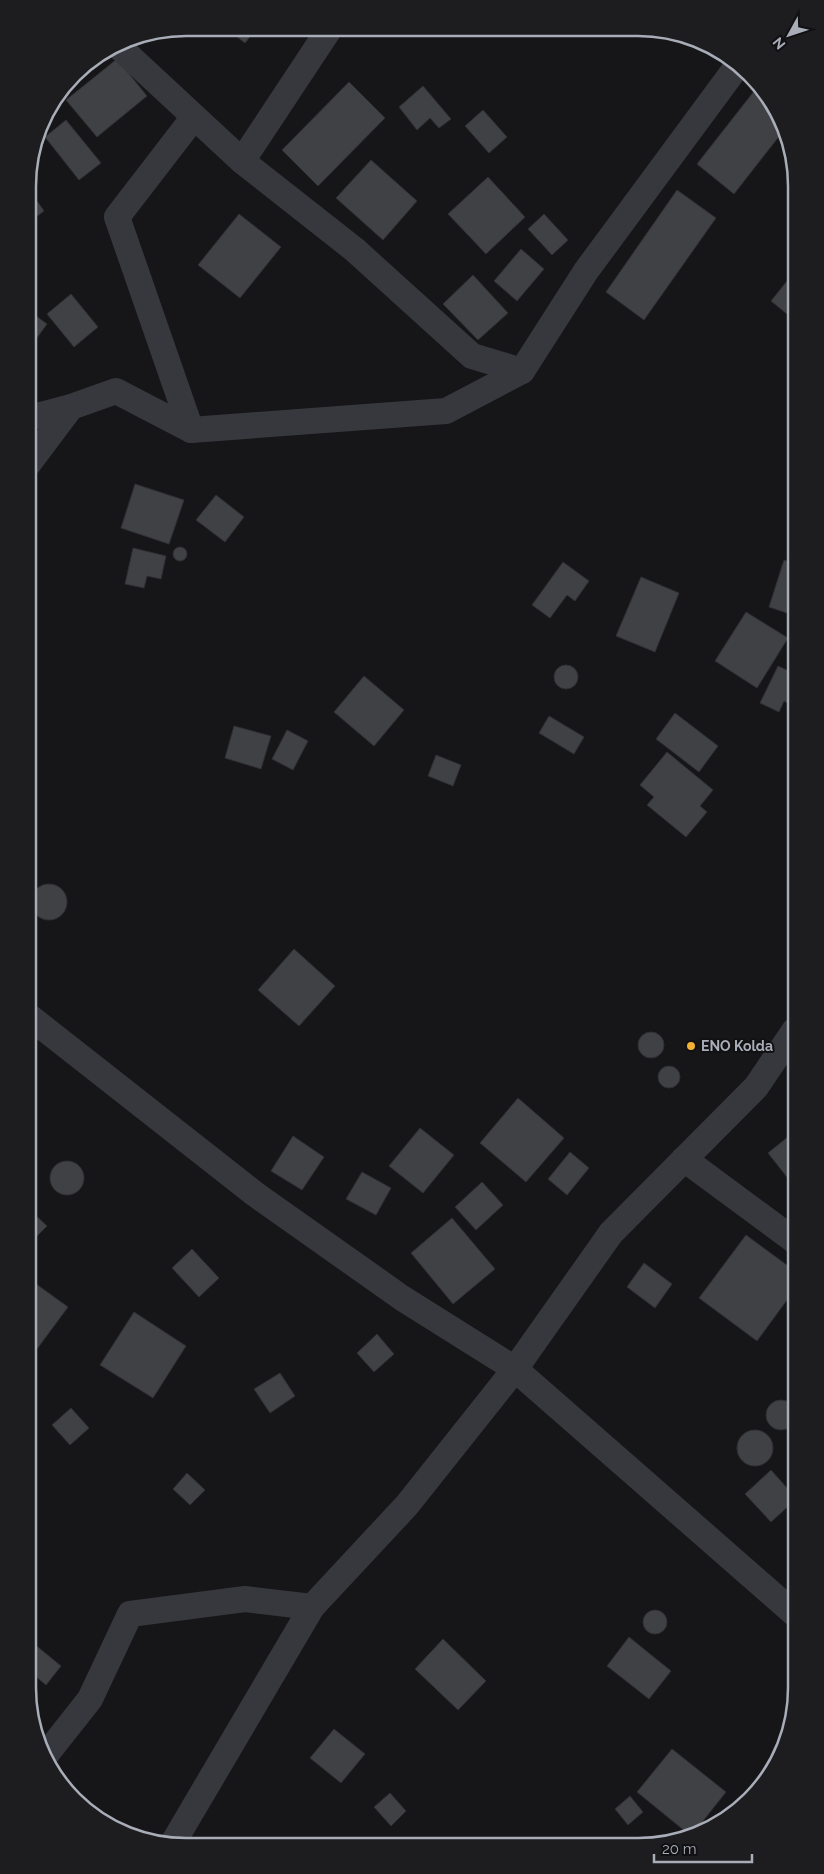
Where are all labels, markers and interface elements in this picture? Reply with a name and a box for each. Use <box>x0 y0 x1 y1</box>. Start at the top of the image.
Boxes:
north arrow <box>764 10 814 60</box>
text: N <box>769 34 789 53</box>
place label: ENO Kolda <box>701 1038 773 1054</box>
marker: ENO Kolda <box>685 1040 697 1052</box>
scale bar <box>654 1832 752 1864</box>
text: 20 m <box>662 1840 697 1858</box>

